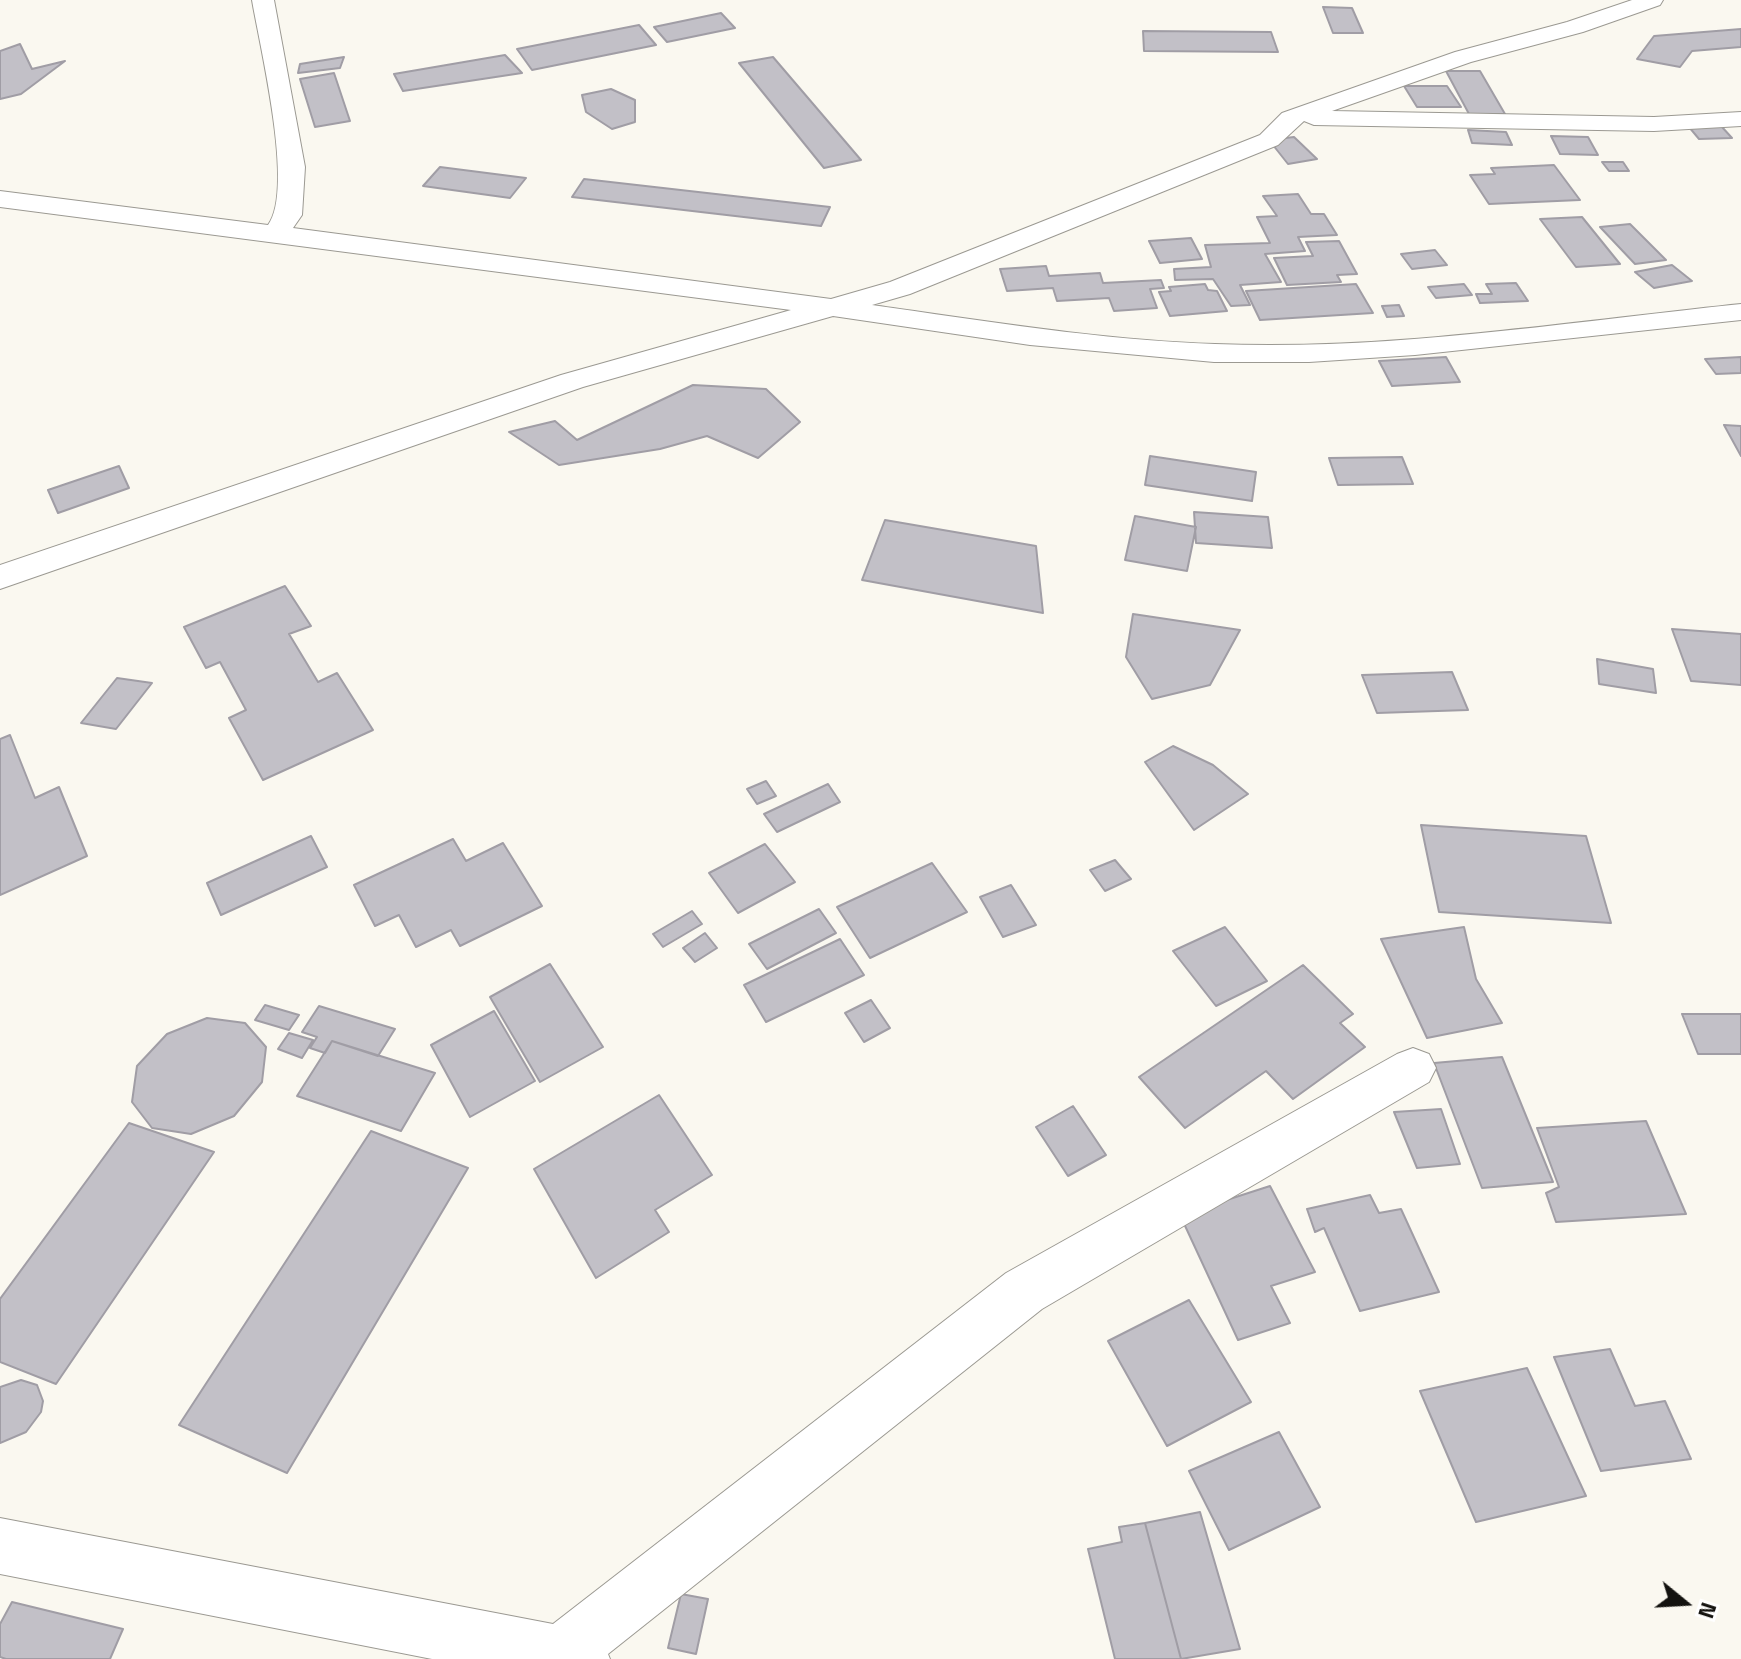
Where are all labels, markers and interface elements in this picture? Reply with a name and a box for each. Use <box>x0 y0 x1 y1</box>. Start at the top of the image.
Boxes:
north arrow <box>1645 1563 1725 1643</box>
text: N <box>1689 1598 1726 1623</box>

